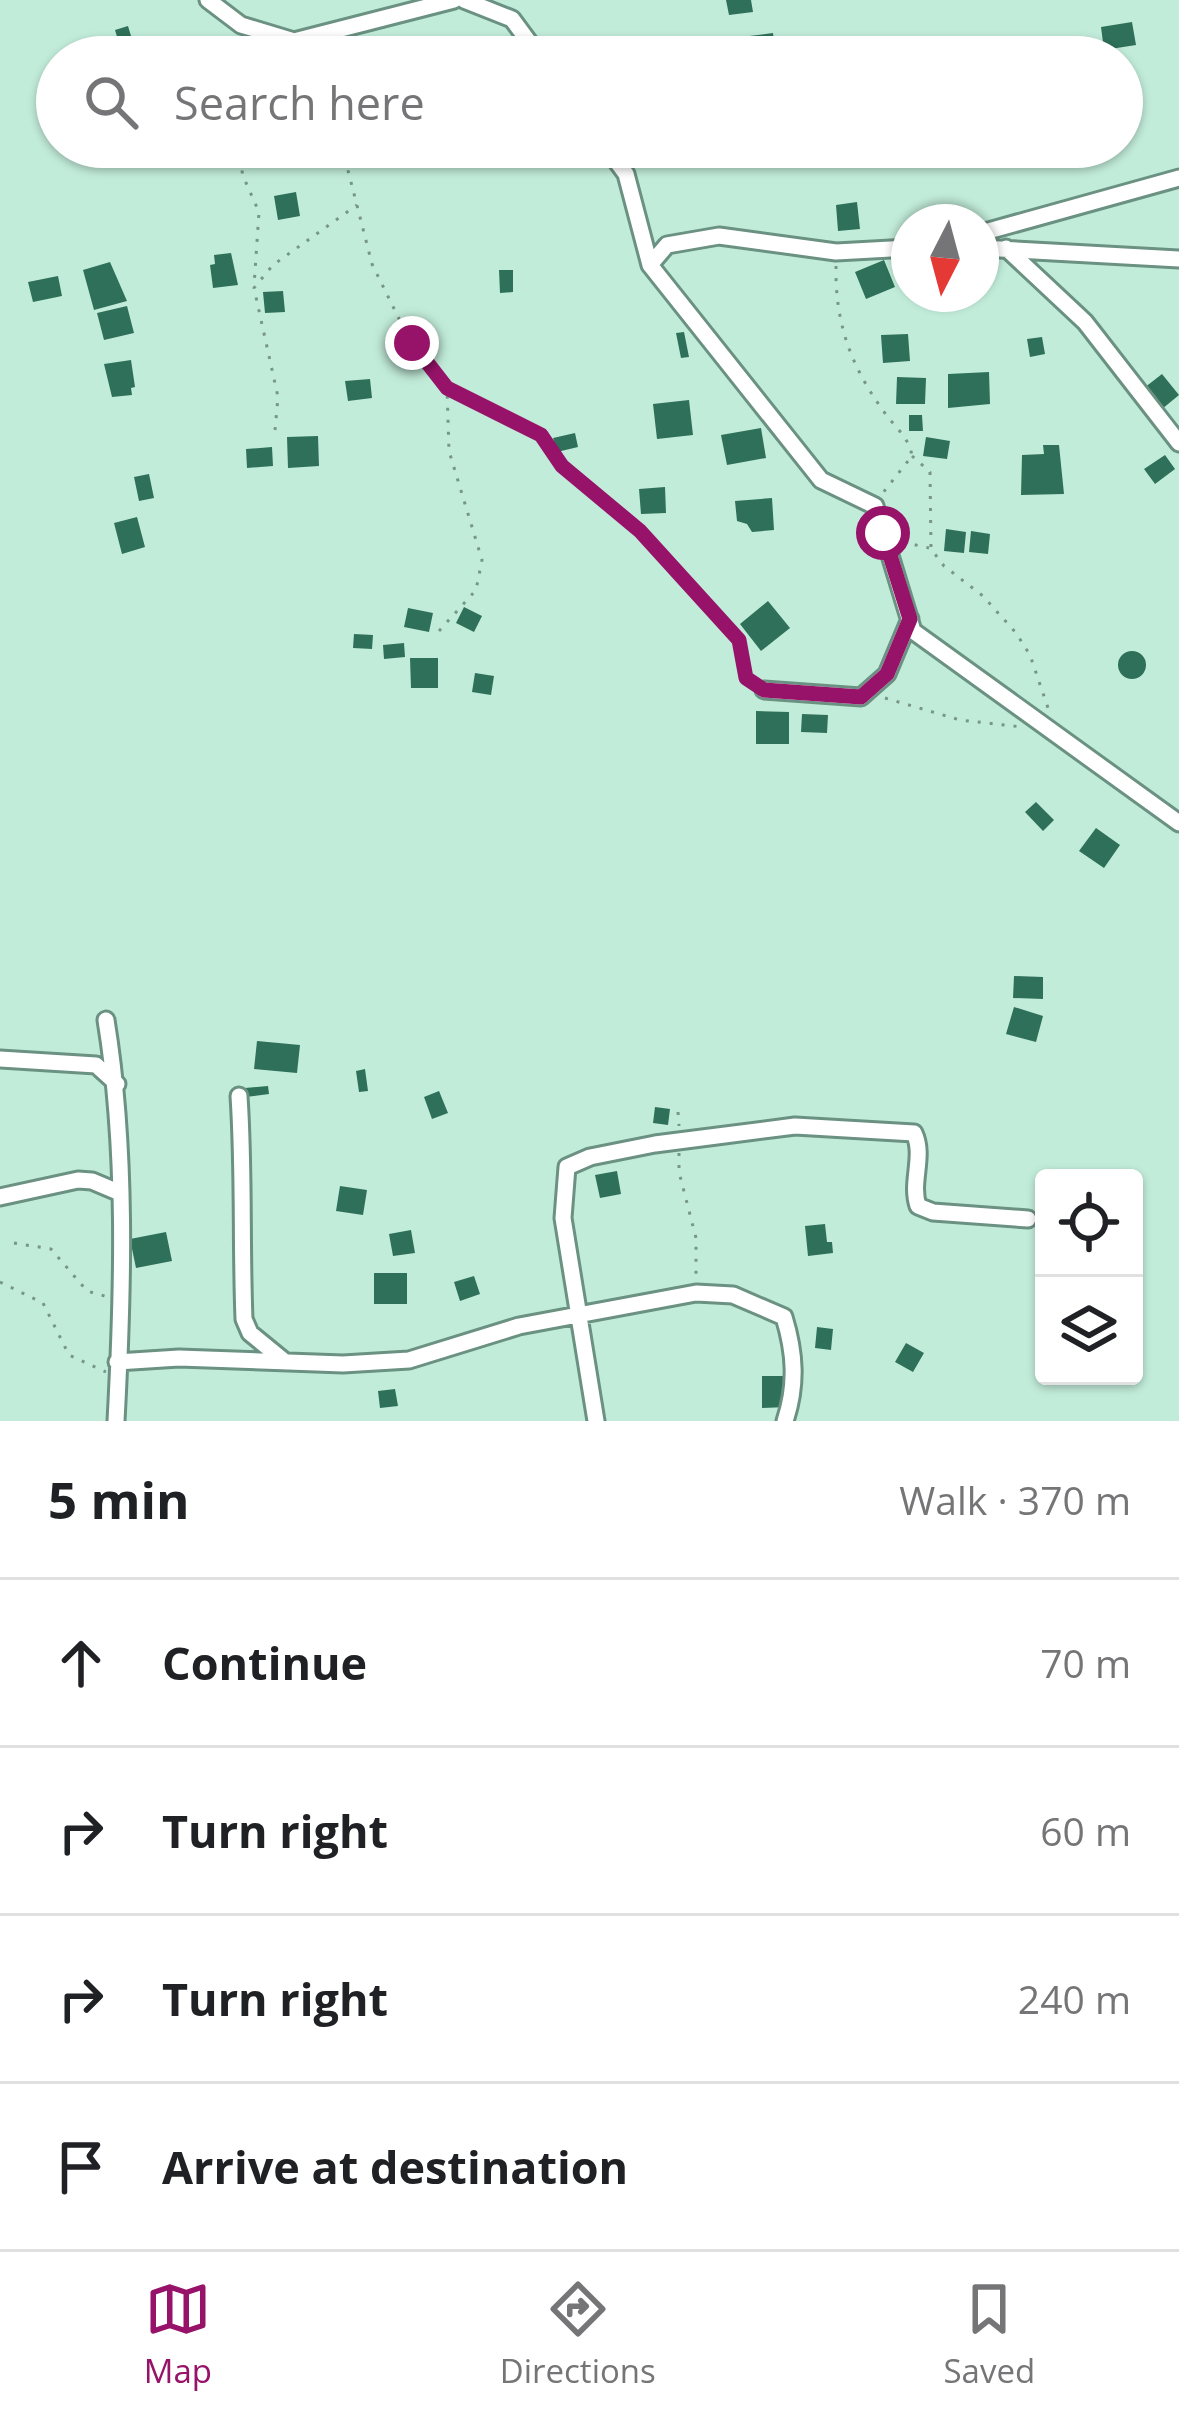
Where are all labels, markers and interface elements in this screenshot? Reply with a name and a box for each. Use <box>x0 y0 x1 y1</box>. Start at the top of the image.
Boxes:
search box <box>36 36 1143 168</box>
icon: search <box>78 69 144 135</box>
text: Search here <box>174 72 425 133</box>
north arrow <box>891 204 999 312</box>
route end <box>385 316 439 370</box>
route start <box>856 506 910 560</box>
map controls <box>1035 1169 1143 1385</box>
button: locate <box>1035 1169 1143 1277</box>
button: layers <box>1035 1277 1143 1385</box>
text: 5 min <box>48 1464 190 1534</box>
text: Walk · 370 m <box>899 1473 1131 1526</box>
icon: ahead <box>48 1630 114 1696</box>
text: Continue <box>162 1632 367 1693</box>
text: 70 m <box>1040 1636 1131 1689</box>
icon: right <box>48 1798 114 1864</box>
text: Turn right <box>162 1800 388 1861</box>
text: 60 m <box>1040 1804 1131 1857</box>
icon: right <box>48 1966 114 2032</box>
text: Turn right <box>162 1968 388 2029</box>
text: 240 m <box>1018 1972 1131 2025</box>
icon: arrive <box>48 2134 114 2200</box>
text: Arrive at destination <box>162 2136 628 2197</box>
tab: Map <box>144 2276 212 2393</box>
tab: Directions <box>500 2276 656 2393</box>
tab: Saved <box>943 2276 1035 2393</box>

